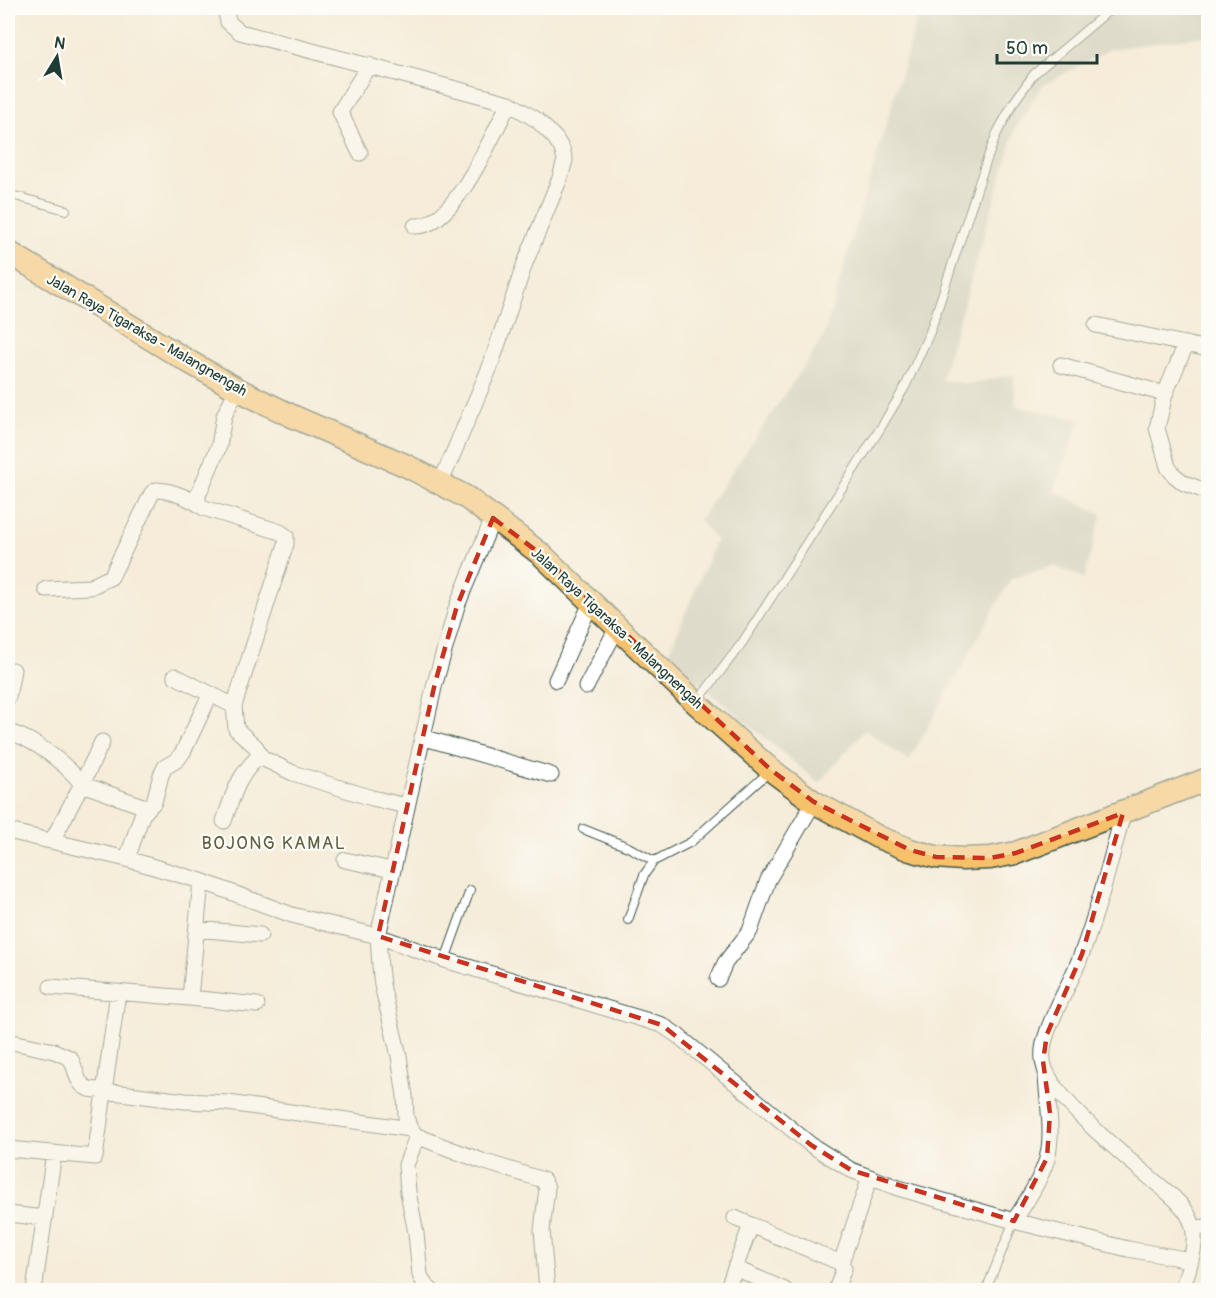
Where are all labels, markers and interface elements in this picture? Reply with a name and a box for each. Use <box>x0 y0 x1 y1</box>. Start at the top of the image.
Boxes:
north arrow <box>27 27 87 87</box>
scale bar <box>997 27 1098 65</box>
text: N <box>52 32 67 54</box>
text: 50 m <box>1006 37 1048 60</box>
street label: Jalan Raya Tigaraksa - Malangnengah <box>43 270 250 401</box>
street label: Jalan Raya Tigaraksa - Malangnengah <box>527 543 707 713</box>
district label: BOJONG KAMAL <box>201 832 347 855</box>

